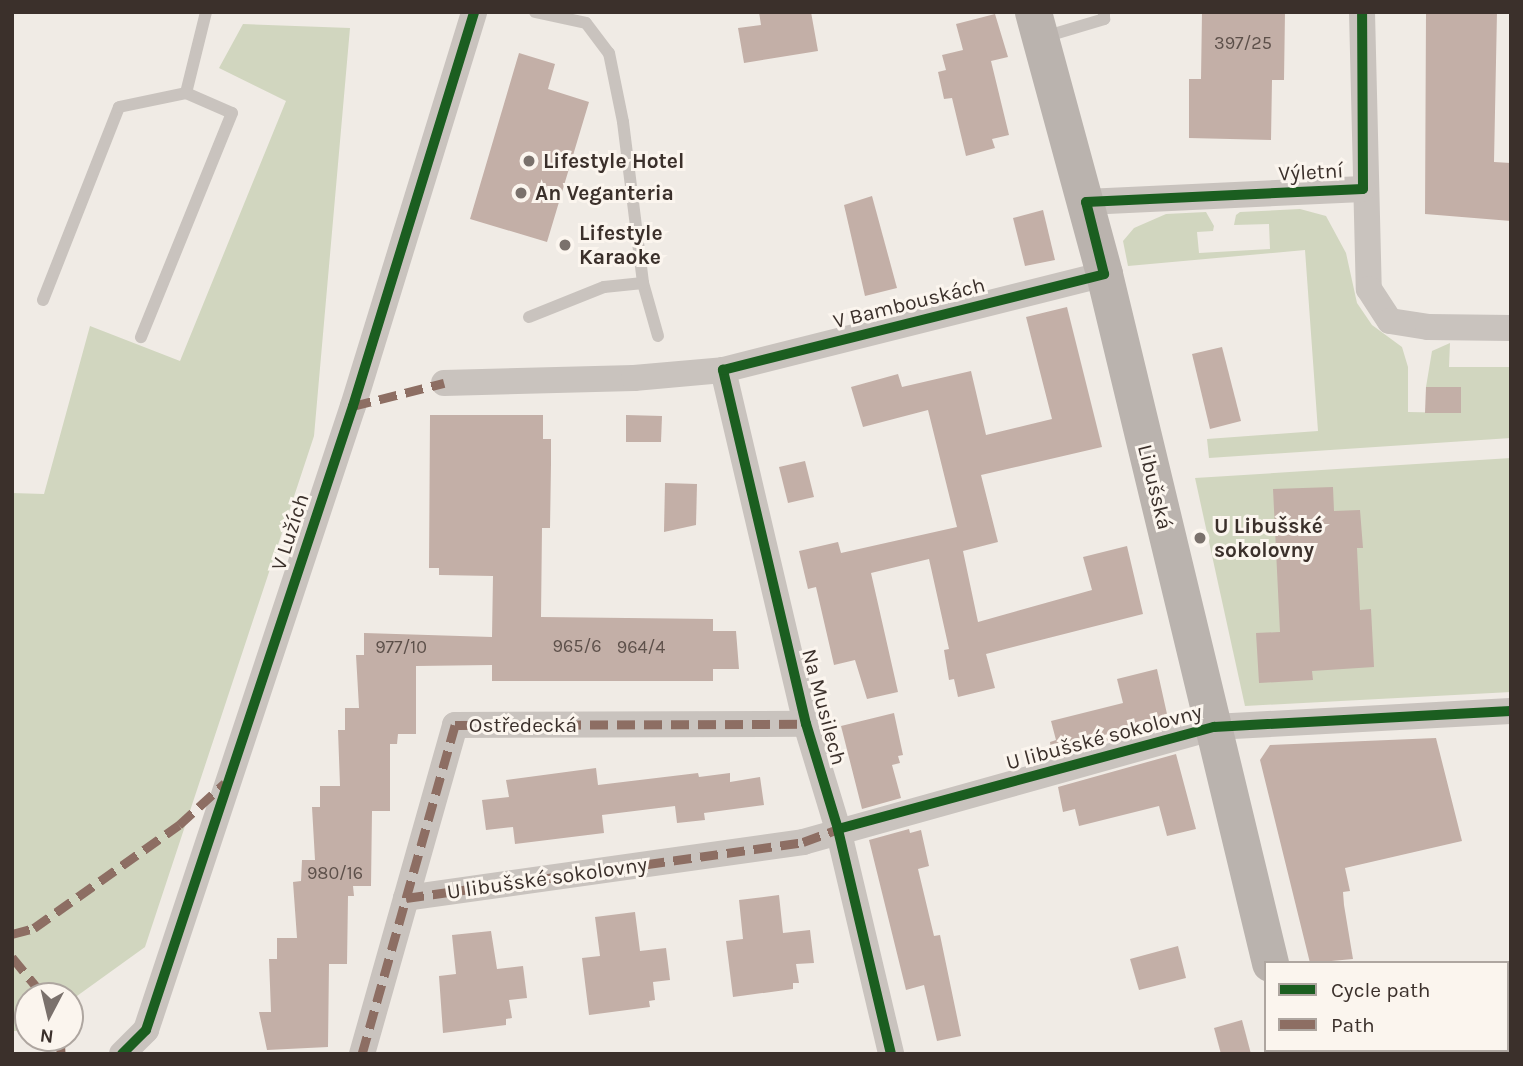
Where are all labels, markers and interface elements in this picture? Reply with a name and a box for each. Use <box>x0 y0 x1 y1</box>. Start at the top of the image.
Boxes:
house number: 397/25 <box>1214 32 1272 54</box>
place label: Lifestyle Hotel <box>543 148 684 174</box>
marker: Lifestyle Hotel <box>521 153 537 169</box>
street label: Výletní <box>1278 158 1344 186</box>
place label: An Veganteria <box>535 180 674 206</box>
marker: An Veganteria <box>513 185 529 201</box>
place label: Lifestyle Karaoke <box>579 220 663 270</box>
marker: Lifestyle Karaoke <box>557 237 573 253</box>
street label: V Bambouskách <box>830 272 988 334</box>
street label: Libušská <box>1132 442 1178 532</box>
street label: V Lužích <box>266 491 314 573</box>
place label: U Libušské sokolovny <box>1214 513 1323 563</box>
marker: U Libušské sokolovny <box>1192 530 1208 546</box>
house number: 965/6 <box>553 635 601 657</box>
house number: 977/10 <box>375 636 427 658</box>
house number: 964/4 <box>617 636 665 658</box>
street label: Na Musilech <box>796 646 852 768</box>
street label: U libušské sokolovny <box>1003 699 1205 775</box>
street label: Ostředecká <box>469 712 577 738</box>
street label: U libušské sokolovny <box>445 851 649 905</box>
house number: 980/16 <box>307 862 363 884</box>
legend <box>1264 961 1509 1052</box>
text: Cycle path <box>1331 978 1431 1002</box>
north arrow <box>14 982 84 1052</box>
text: Path <box>1331 1013 1375 1037</box>
text: N <box>39 1024 55 1048</box>

